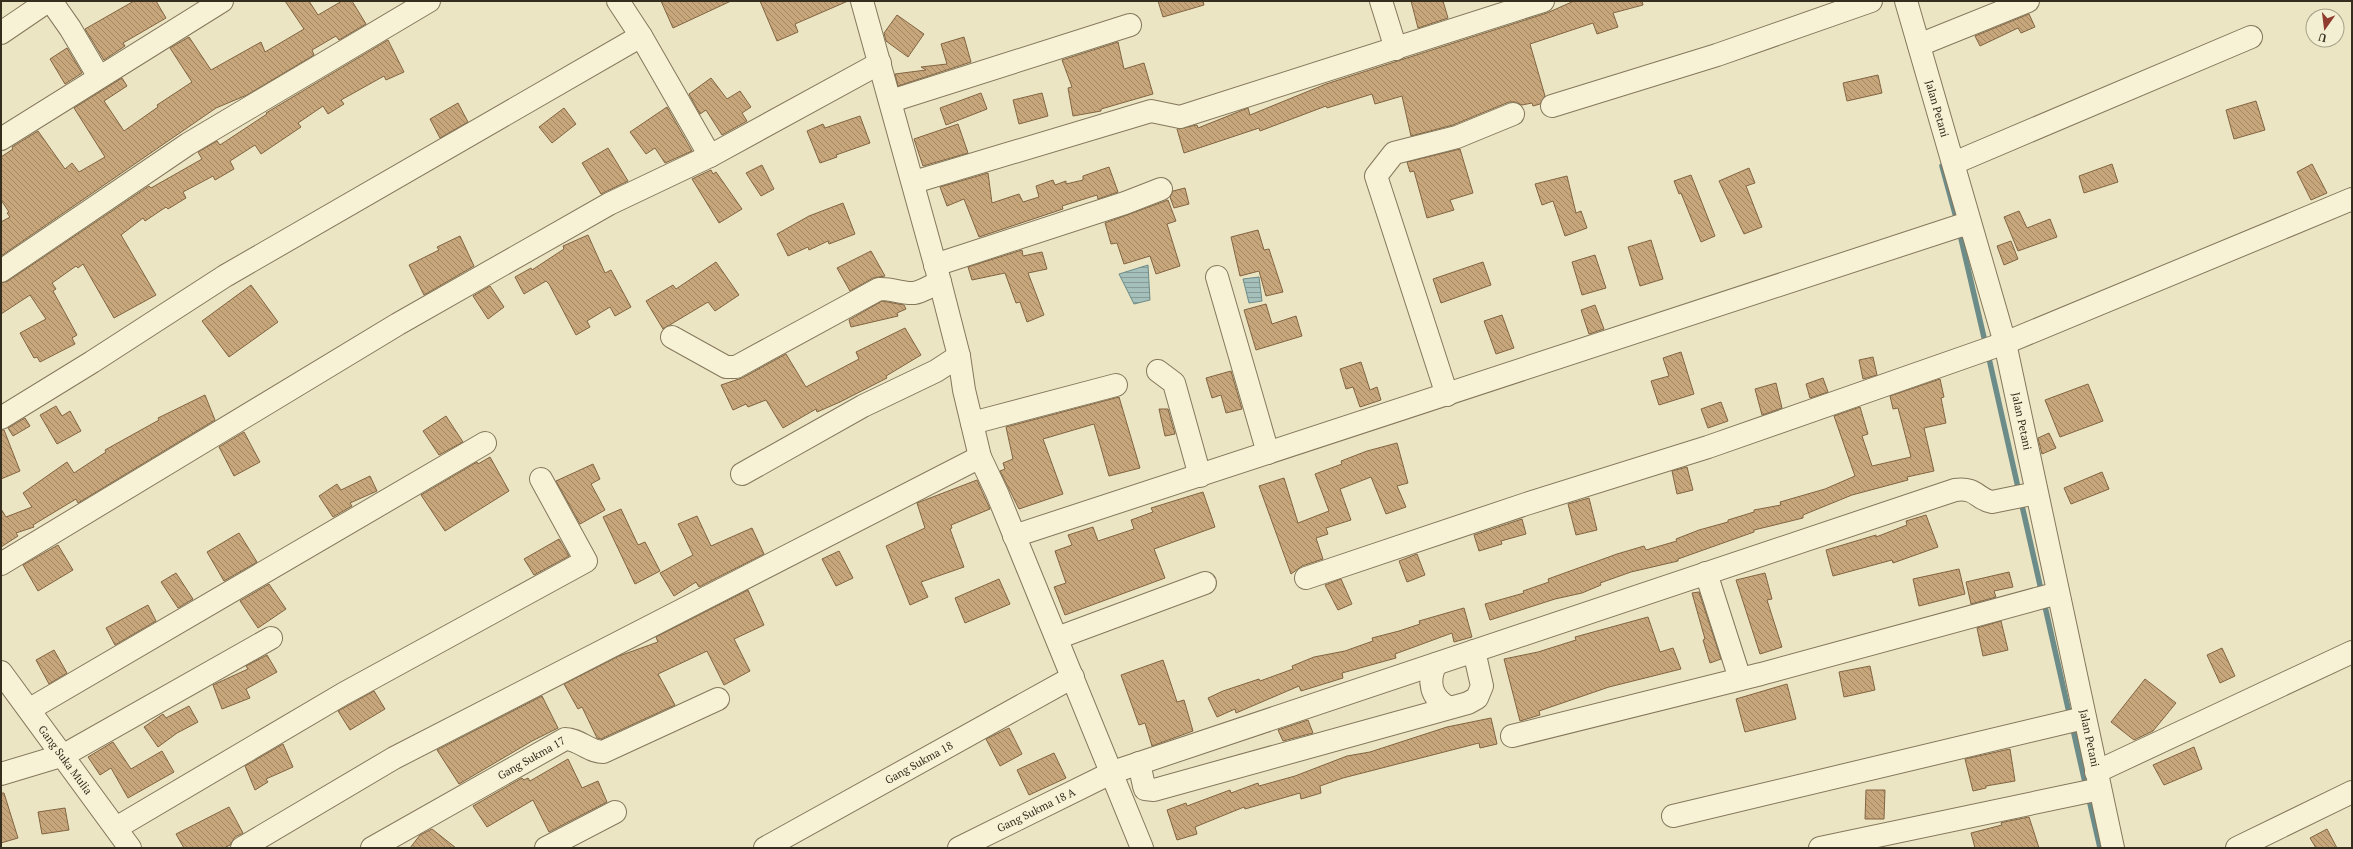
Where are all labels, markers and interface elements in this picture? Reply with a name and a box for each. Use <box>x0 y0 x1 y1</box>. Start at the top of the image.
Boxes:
north arrow <box>2305 8 2345 48</box>
text: U <box>2317 30 2328 45</box>
street label: Jalan Petani <box>1922 78 1952 139</box>
street label: Jalan Petani <box>2009 391 2035 451</box>
street label: Jalan Petani <box>2076 708 2102 768</box>
street label: Gang Suka Mulia <box>35 723 96 798</box>
street label: Gang Sukma 17 <box>495 733 568 783</box>
street label: Gang Sukma 18 <box>882 738 955 787</box>
street label: Gang Sukma 18 A <box>995 785 1078 835</box>

